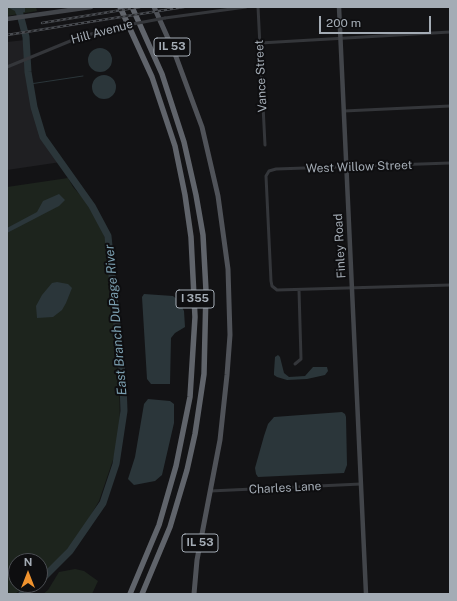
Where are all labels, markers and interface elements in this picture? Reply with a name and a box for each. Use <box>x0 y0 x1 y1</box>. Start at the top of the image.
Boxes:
scale bar <box>321 8 433 34</box>
text: 200 m <box>326 16 361 30</box>
street label: Hill Avenue <box>69 17 135 47</box>
road number: IL 53 <box>154 38 190 56</box>
street label: Vance Street <box>252 39 270 113</box>
street label: West Willow Street <box>306 158 412 176</box>
street label: Finley Road <box>331 213 349 279</box>
water label: East Branch DuPage River <box>102 244 130 396</box>
road number: I 355 <box>176 290 214 308</box>
street label: Charles Lane <box>248 479 322 497</box>
road number: IL 53 <box>182 534 218 552</box>
north arrow <box>8 553 48 593</box>
text: N <box>24 556 32 568</box>

